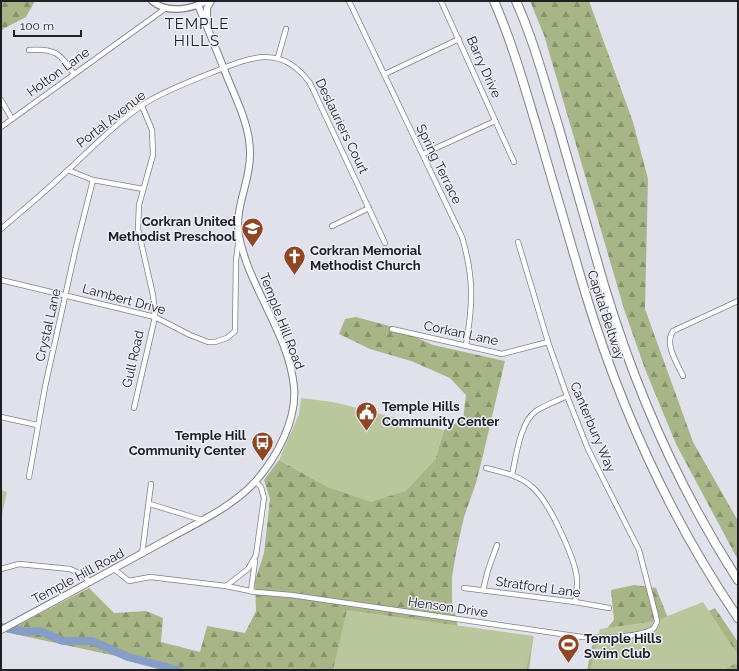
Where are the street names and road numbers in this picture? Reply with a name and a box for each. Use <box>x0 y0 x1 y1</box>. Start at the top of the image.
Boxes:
street label: Barry Drive <box>464 34 504 100</box>
street label: Holton Lane <box>24 44 92 100</box>
street label: Deslauriers Court <box>312 76 372 177</box>
street label: Portal Avenue <box>74 87 149 151</box>
street label: Spring Terrace <box>413 122 465 207</box>
street label: Capital Beltway <box>584 268 628 362</box>
street label: Temple Hill Road <box>257 271 307 371</box>
street label: Lambert Drive <box>81 281 168 317</box>
street label: Crystal Lane <box>32 287 64 363</box>
street label: Corkan Lane <box>422 318 500 348</box>
street label: Gull Road <box>119 329 147 389</box>
street label: Canterbury Way <box>567 380 619 474</box>
street label: Temple Hill Road <box>29 545 127 607</box>
street label: Stratford Lane <box>495 574 582 600</box>
street label: Henson Drive <box>407 594 489 620</box>

